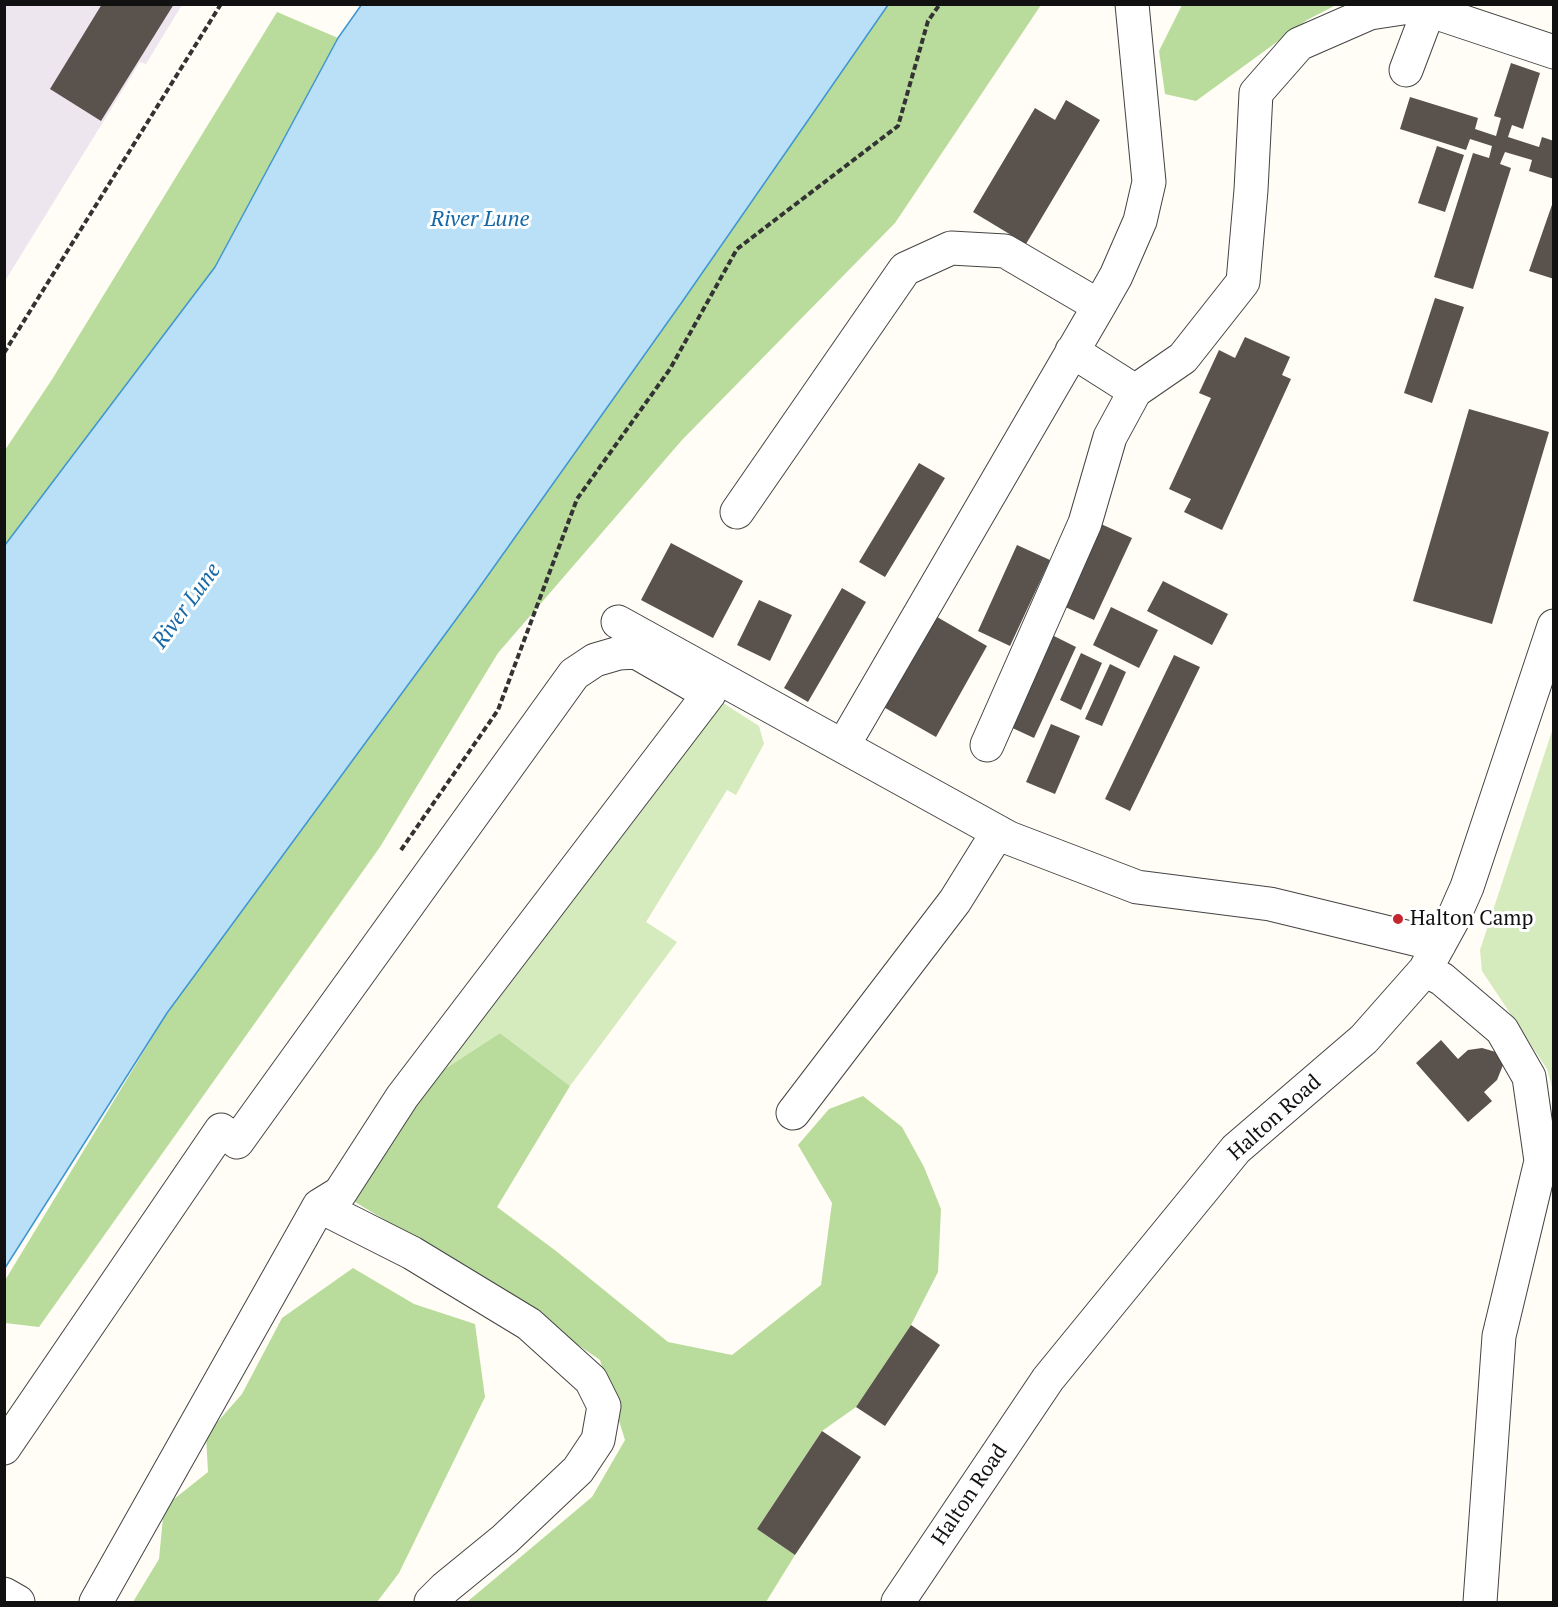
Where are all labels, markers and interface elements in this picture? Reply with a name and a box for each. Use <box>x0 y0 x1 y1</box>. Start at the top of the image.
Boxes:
water label: River Lune <box>430 207 530 233</box>
water label: River Lune <box>147 558 227 654</box>
place label: Halton Camp <box>1410 906 1533 932</box>
marker: Halton Camp <box>1391 912 1405 926</box>
street label: Halton Road <box>1223 1070 1327 1166</box>
street label: Halton Road <box>927 1440 1013 1550</box>

